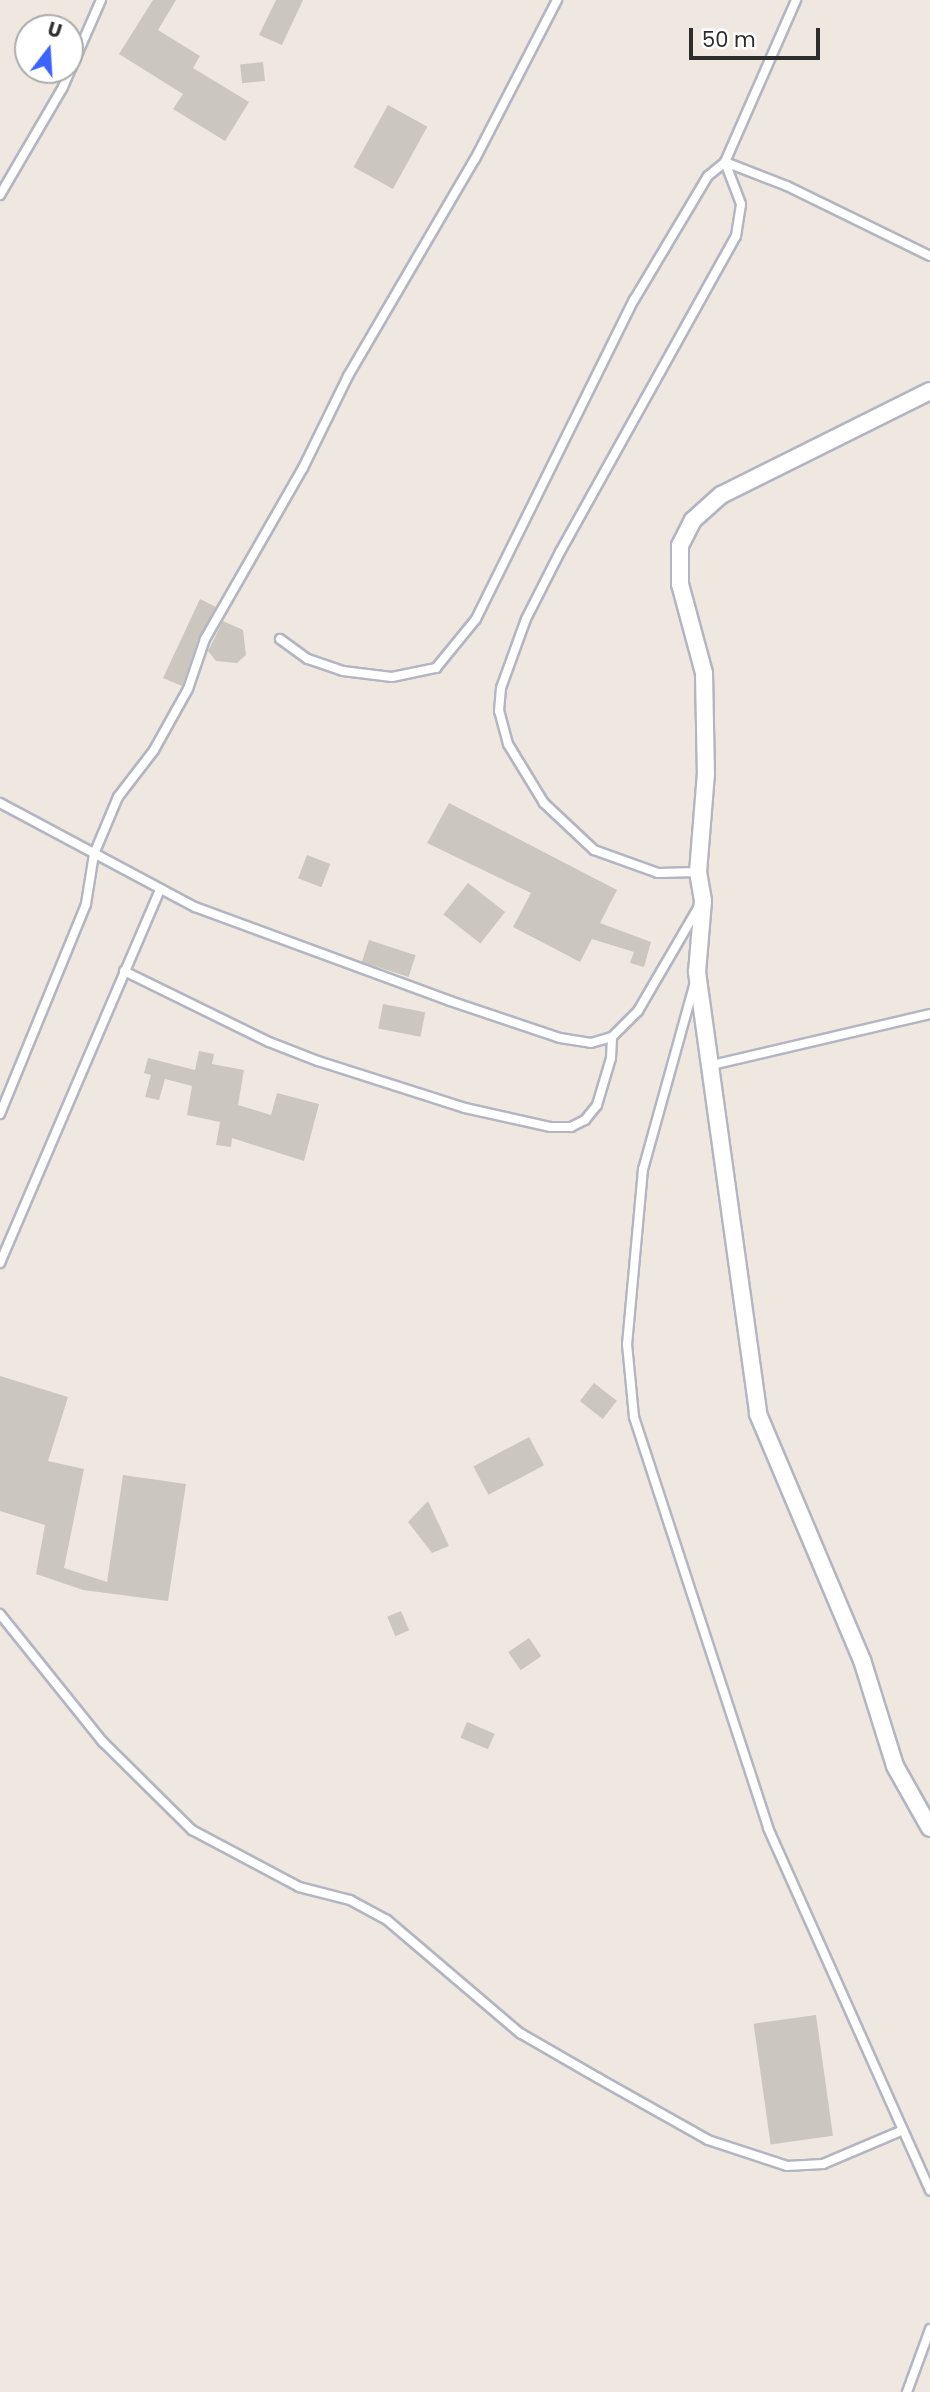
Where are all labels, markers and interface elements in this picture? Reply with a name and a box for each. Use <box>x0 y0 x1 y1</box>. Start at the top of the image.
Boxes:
north arrow <box>14 14 84 84</box>
scale bar <box>692 14 823 58</box>
text: U <box>44 15 65 45</box>
text: 50 m <box>702 25 756 54</box>

